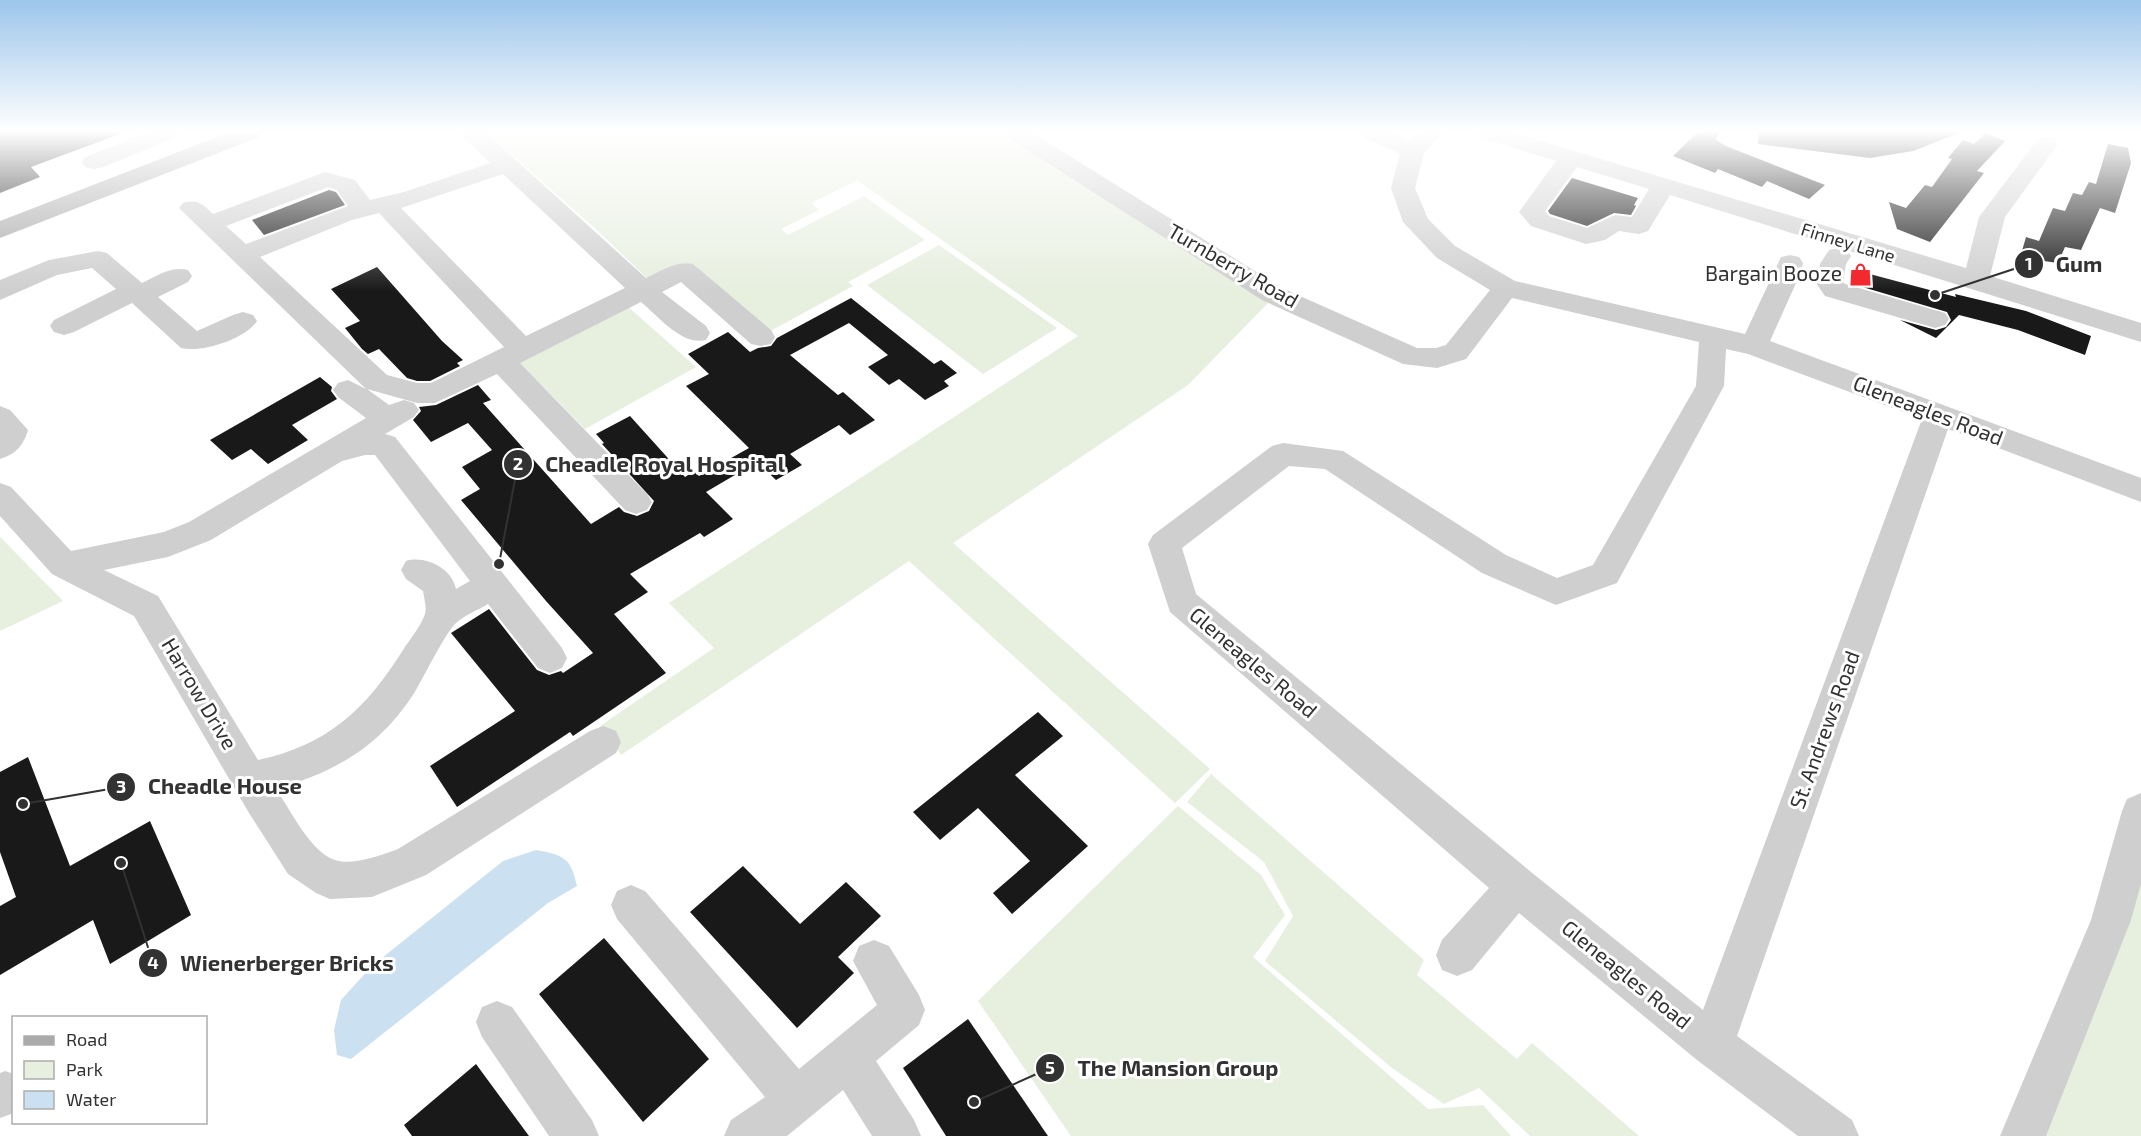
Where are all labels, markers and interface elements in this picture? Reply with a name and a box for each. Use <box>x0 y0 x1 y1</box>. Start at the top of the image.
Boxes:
street label: Turnberry Road <box>1164 217 1304 312</box>
street label: Finney Lane <box>1799 217 1898 267</box>
callout: Gum <box>2014 244 2115 284</box>
text: Gum <box>2056 250 2102 276</box>
text: 1 <box>2025 252 2033 274</box>
place label: Bargain Booze <box>1705 260 1842 285</box>
shop icon: Bargain Booze <box>1847 261 1873 287</box>
street label: Gleneagles Road <box>1850 370 2007 450</box>
callout: Cheadle Royal Hospital <box>503 444 797 484</box>
text: Cheadle Royal Hospital <box>545 450 786 477</box>
text: 2 <box>513 452 523 474</box>
street label: Gleneagles Road <box>1185 601 1323 722</box>
street label: Harrow Drive <box>157 633 243 753</box>
street label: St. Andrews Road <box>1783 647 1864 812</box>
callout: Cheadle House <box>106 767 314 807</box>
text: Cheadle House <box>148 772 302 798</box>
text: 3 <box>116 775 126 797</box>
street label: Gleneagles Road <box>1557 914 1696 1033</box>
callout: Wienerberger Bricks <box>138 943 406 983</box>
text: Wienerberger Bricks <box>180 949 394 975</box>
text: 4 <box>147 951 159 973</box>
legend <box>12 1016 207 1124</box>
text: Road <box>66 1028 107 1050</box>
callout: The Mansion Group <box>1035 1048 1290 1088</box>
text: The Mansion Group <box>1078 1054 1278 1080</box>
text: 5 <box>1045 1056 1055 1078</box>
text: Park <box>66 1058 103 1080</box>
text: Water <box>66 1088 116 1110</box>

